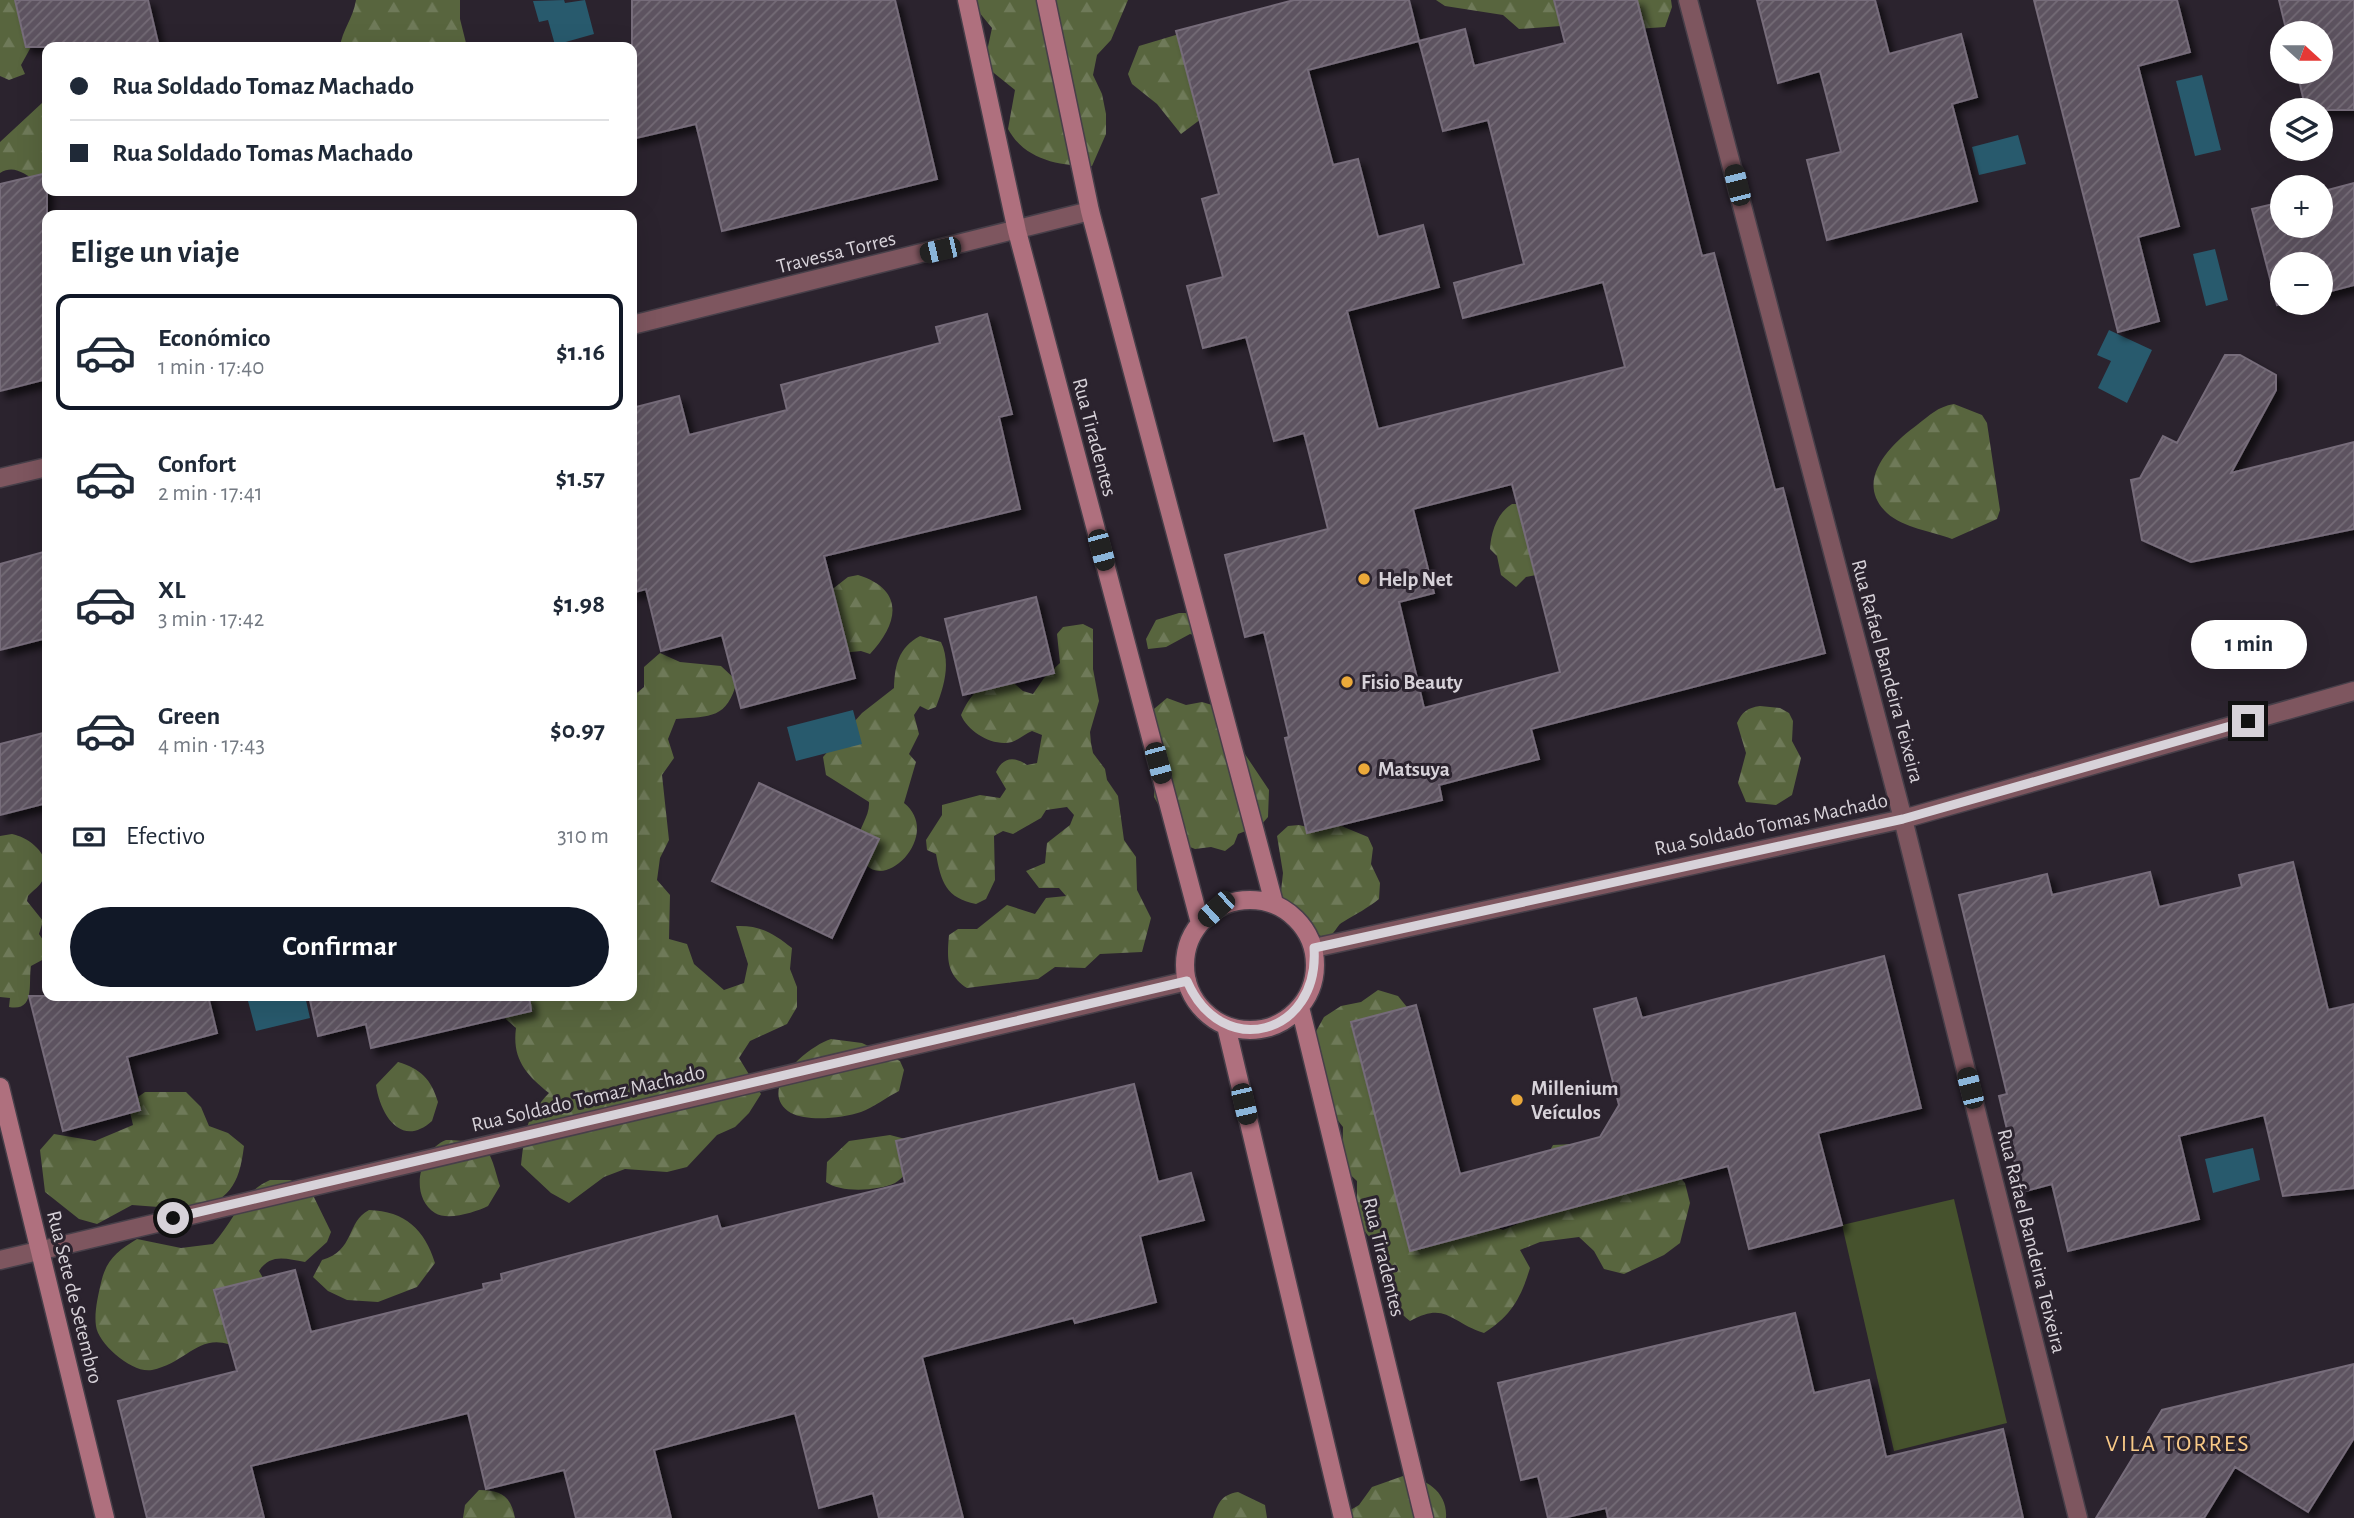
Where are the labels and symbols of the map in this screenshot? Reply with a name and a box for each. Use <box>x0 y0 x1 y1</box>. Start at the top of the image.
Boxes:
north arrow <box>2270 21 2333 84</box>
car <box>1722 162 1753 208</box>
street label: Travessa Torres <box>774 228 898 277</box>
car <box>918 235 963 265</box>
street label: Rua Tiradentes <box>1069 375 1120 499</box>
car <box>1086 527 1117 573</box>
street label: Rua Rafael Bandeira Teixeira <box>1848 557 1928 785</box>
place label: Help Net <box>1378 569 1453 590</box>
marker: Help Net <box>1356 571 1372 587</box>
callout: 1 min <box>2190 620 2306 668</box>
place label: Fisio Beauty <box>1361 672 1463 693</box>
marker: Fisio Beauty <box>1339 674 1355 690</box>
route end <box>2232 705 2264 737</box>
car <box>1143 740 1174 786</box>
place label: Matsuya <box>1378 759 1450 780</box>
marker: Matsuya <box>1356 761 1372 777</box>
street label: Rua Soldado Tomas Machado <box>1653 789 1890 859</box>
car <box>1194 887 1239 931</box>
street label: Rua Soldado Tomaz Machado <box>469 1061 707 1136</box>
car <box>1955 1065 1986 1111</box>
place label: Millenium Veículos <box>1531 1078 1619 1123</box>
car <box>1230 1081 1259 1127</box>
marker: Millenium Veículos <box>1509 1092 1525 1108</box>
street label: Rua Rafael Bandeira Teixeira <box>1993 1127 2070 1356</box>
street label: Rua Tiradentes <box>1359 1195 1408 1319</box>
route start <box>157 1202 189 1234</box>
street label: Rua Sete de Setembro <box>43 1208 106 1386</box>
district label: VILA TORRES <box>2105 1432 2251 1456</box>

